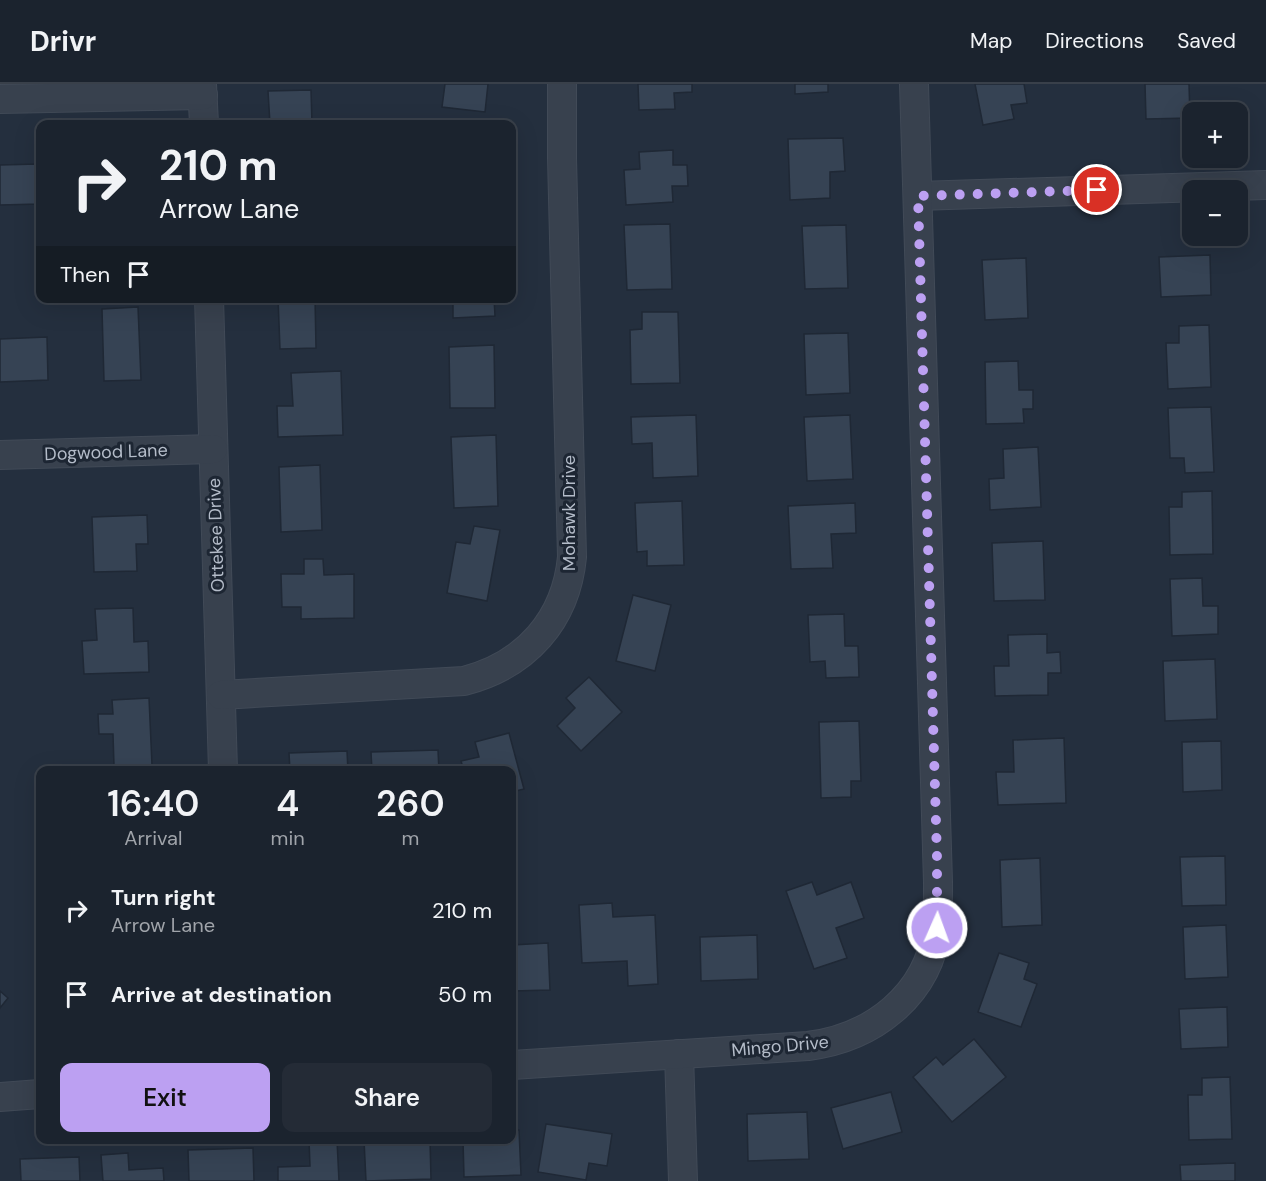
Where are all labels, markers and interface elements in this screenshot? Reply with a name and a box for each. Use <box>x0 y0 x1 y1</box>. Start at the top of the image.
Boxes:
text: Drivr <box>30 23 96 60</box>
text: Map <box>970 27 1012 55</box>
text: Directions <box>1045 27 1144 55</box>
text: Saved <box>1177 27 1236 55</box>
map controls <box>1182 102 1248 246</box>
button: + <box>1182 102 1248 168</box>
text: 210 m <box>159 138 277 193</box>
icon: right <box>60 144 138 222</box>
pin <box>1071 164 1122 215</box>
icon: arrive <box>1080 173 1113 206</box>
button: − <box>1182 180 1248 246</box>
text: Arrow Lane <box>159 191 299 226</box>
icon: arrive <box>122 258 155 291</box>
text: Then <box>60 260 110 289</box>
street label: Dogwood Lane <box>44 438 168 466</box>
street label: Mohawk Drive <box>557 455 581 571</box>
street label: Ottekee Drive <box>202 477 230 593</box>
text: 16:40 <box>107 780 199 827</box>
text: 4 <box>276 780 299 827</box>
text: 260 <box>376 780 445 827</box>
text: Arrival <box>124 825 182 851</box>
text: min <box>271 825 305 851</box>
text: m <box>401 825 419 851</box>
text: Turn right <box>111 883 216 912</box>
icon: right <box>60 894 93 927</box>
text: 210 m <box>432 896 492 925</box>
position arrow <box>905 896 969 960</box>
text: Arrow Lane <box>111 912 215 938</box>
icon: arrive <box>60 978 93 1011</box>
text: Arrive at destination <box>111 980 332 1009</box>
text: 50 m <box>438 980 492 1009</box>
street label: Mingo Drive <box>730 1030 830 1062</box>
button: Exit <box>60 1063 270 1132</box>
button: Share <box>282 1063 492 1132</box>

